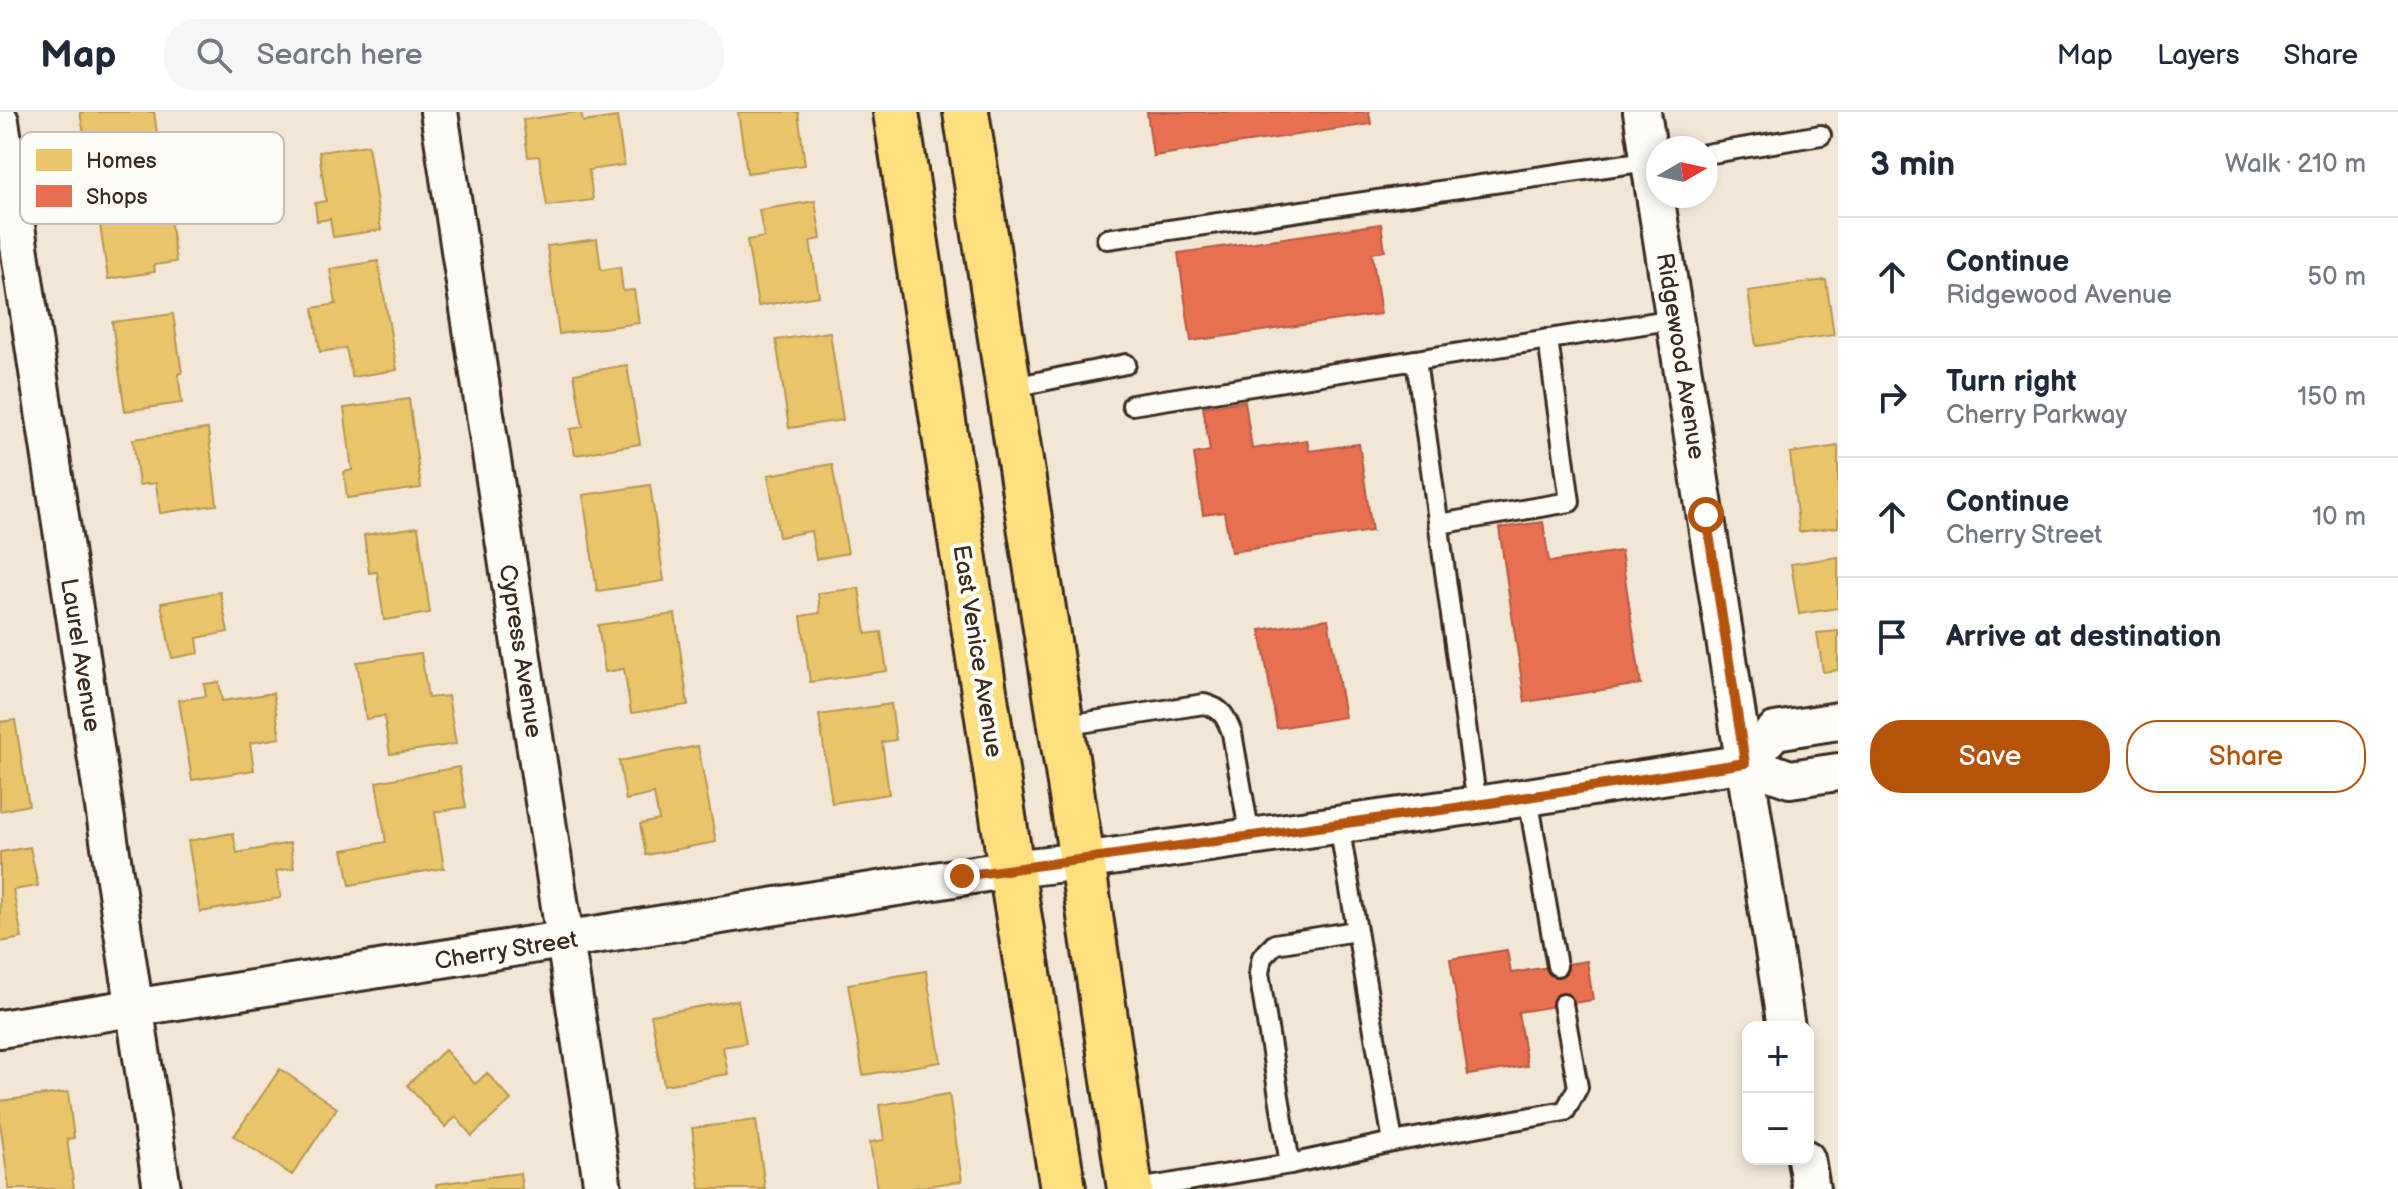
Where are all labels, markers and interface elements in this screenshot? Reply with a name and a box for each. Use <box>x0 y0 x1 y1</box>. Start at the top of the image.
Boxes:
search box <box>164 19 724 91</box>
text: Map <box>40 33 116 78</box>
icon: search <box>192 33 236 77</box>
text: Search here <box>256 37 423 73</box>
text: Map <box>2057 39 2113 72</box>
text: Layers <box>2157 39 2240 72</box>
text: Share <box>2284 39 2358 72</box>
legend <box>20 132 284 224</box>
north arrow <box>1646 136 1718 208</box>
text: 3 min <box>1870 144 1955 185</box>
text: Homes <box>86 148 157 175</box>
text: Walk · 210 m <box>2225 149 2366 180</box>
text: Shops <box>86 184 148 211</box>
text: Continue <box>1946 244 2069 280</box>
street label: Ridgewood Avenue <box>1650 251 1711 461</box>
icon: ahead <box>1870 255 1914 299</box>
text: 50 m <box>2307 262 2366 293</box>
text: Ridgewood Avenue <box>1946 280 2172 311</box>
text: Turn right <box>1946 364 2077 400</box>
icon: right <box>1870 375 1914 419</box>
text: 150 m <box>2297 382 2366 413</box>
text: Cherry Parkway <box>1946 400 2127 431</box>
text: Continue <box>1946 484 2069 520</box>
icon: ahead <box>1870 495 1914 539</box>
route start <box>1688 497 1724 533</box>
text: 10 m <box>2312 502 2366 533</box>
text: Cherry Street <box>1946 520 2102 551</box>
street label: East Venice Avenue <box>946 543 1009 759</box>
street label: Cypress Avenue <box>492 562 549 740</box>
street label: Laurel Avenue <box>54 576 107 734</box>
icon: arrive <box>1870 615 1914 659</box>
text: Arrive at destination <box>1946 619 2222 655</box>
button: Save <box>1870 720 2110 793</box>
button: Share <box>2126 720 2366 793</box>
route end <box>944 858 980 894</box>
street label: Cherry Street <box>433 925 580 976</box>
map controls <box>1742 1021 1814 1165</box>
button: + <box>1742 1021 1814 1093</box>
button: − <box>1742 1093 1814 1165</box>

